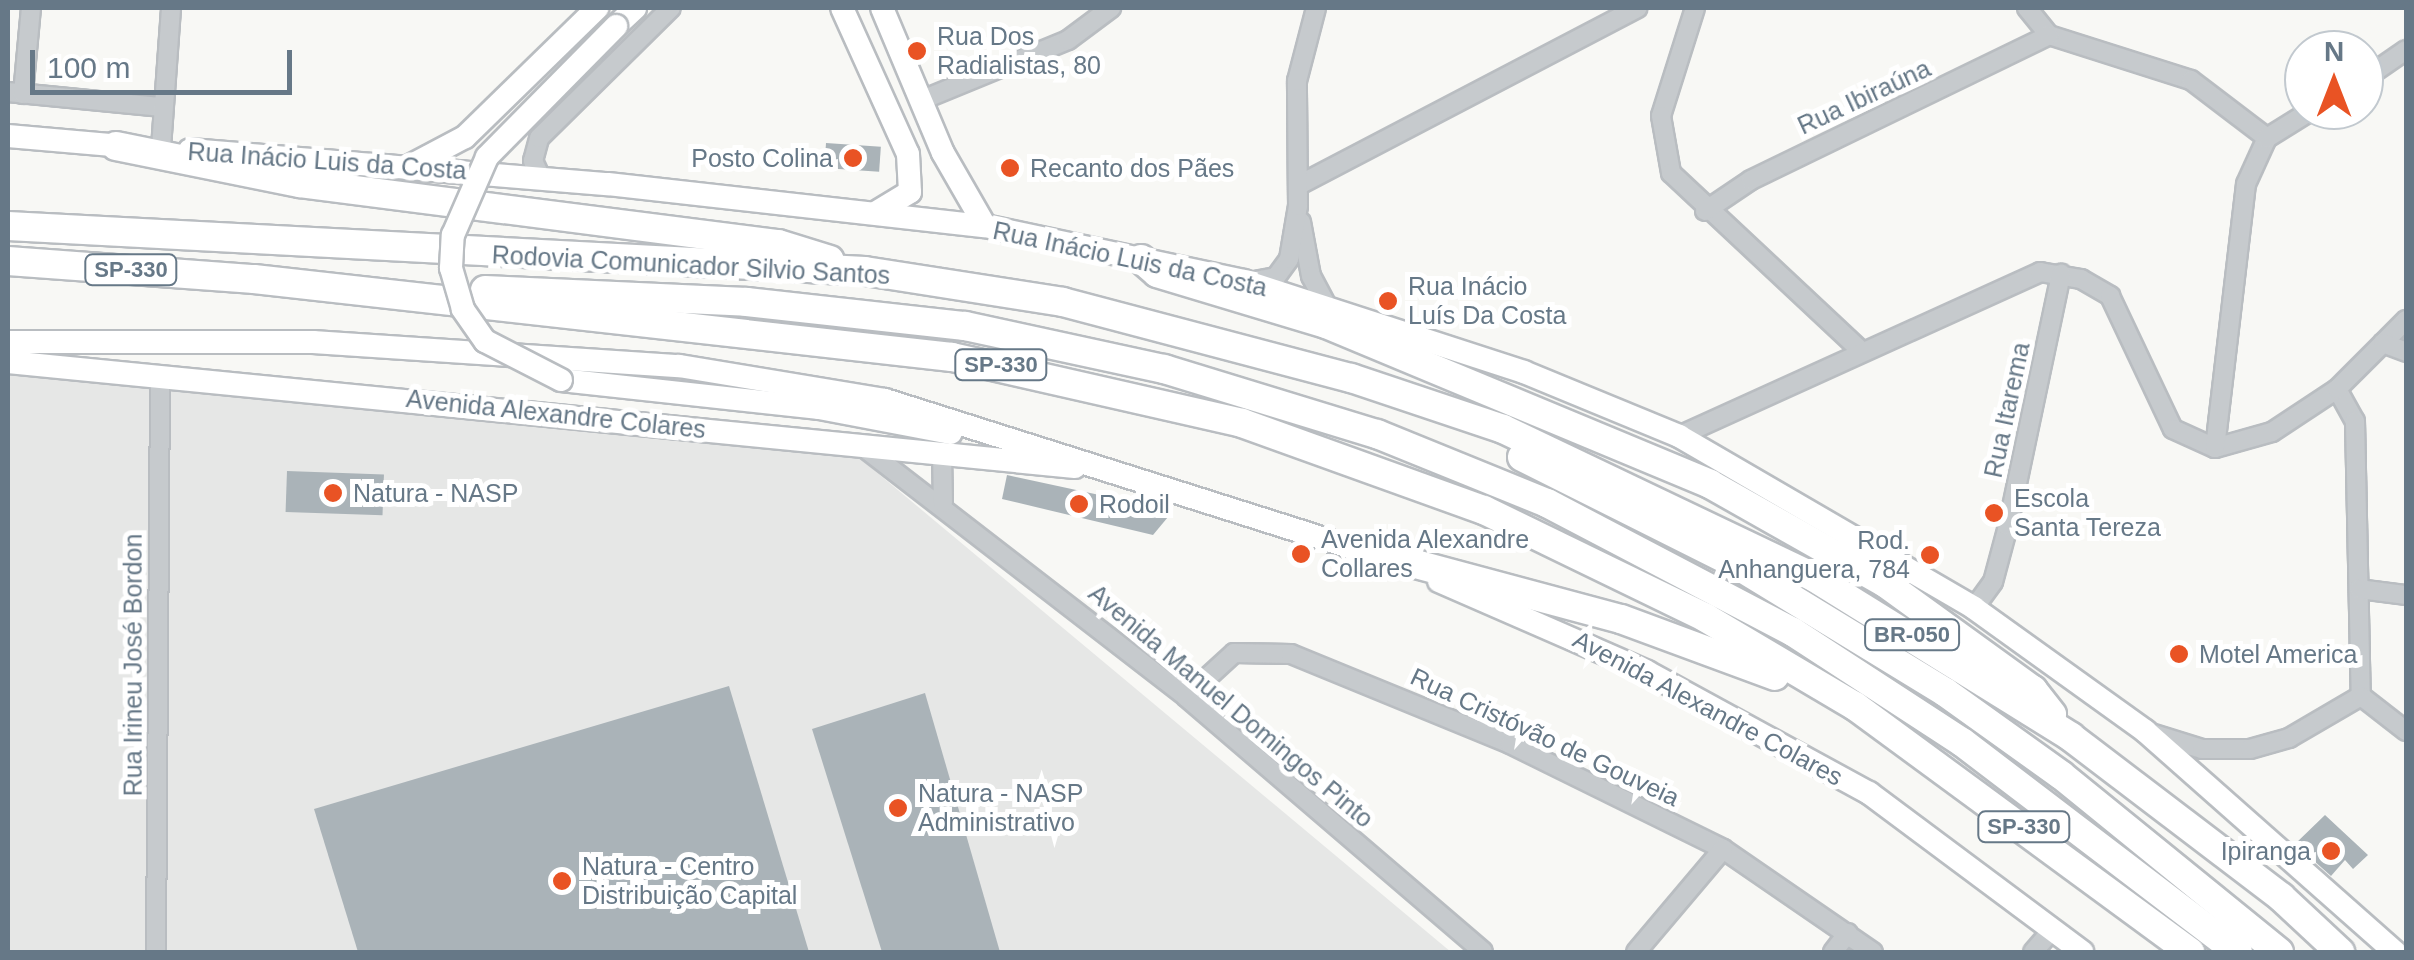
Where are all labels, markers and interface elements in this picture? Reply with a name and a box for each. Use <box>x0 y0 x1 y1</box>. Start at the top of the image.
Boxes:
place label: Rua Dos Radialistas, 80 <box>937 22 1101 81</box>
scale bar <box>35 30 298 92</box>
north arrow <box>2284 30 2384 130</box>
text: N <box>2324 36 2344 67</box>
marker: Rua Dos Radialistas, 80 <box>906 40 928 62</box>
text: 100 m <box>47 51 130 84</box>
street label: Rua Ibiraúna <box>1793 53 1935 141</box>
street label: Rua Inácio Luis da Costa <box>187 136 467 186</box>
place label: Posto Colina <box>691 143 833 173</box>
marker: Posto Colina <box>842 147 864 169</box>
place label: Recanto dos Pães <box>1030 153 1234 183</box>
marker: Recanto dos Pães <box>999 157 1021 179</box>
street label: Rua Inácio Luis da Costa <box>990 215 1270 303</box>
street label: Rodovia Comunicador Silvio Santos <box>491 240 891 290</box>
road number: SP-330 <box>84 253 178 287</box>
place label: Rua Inácio Luís Da Costa <box>1408 272 1566 331</box>
marker: Rua Inácio Luís Da Costa <box>1377 290 1399 312</box>
street label: Rua Itarema <box>1978 340 2036 480</box>
road number: SP-330 <box>954 348 1048 382</box>
street label: Avenida Alexandre Colares <box>404 383 708 445</box>
place label: Natura - NASP <box>353 478 518 508</box>
marker: Natura - NASP <box>322 482 344 504</box>
place label: Escola Santa Tereza <box>2014 484 2161 543</box>
place label: Rodoil <box>1099 489 1170 519</box>
marker: Rodoil <box>1068 493 1090 515</box>
marker: Escola Santa Tereza <box>1983 502 2005 524</box>
place label: Avenida Alexandre Collares <box>1321 525 1530 584</box>
place label: Rod. Anhanguera, 784 <box>1718 526 1910 585</box>
street label: Rua Irineu José Bordon <box>118 534 148 796</box>
marker: Avenida Alexandre Collares <box>1290 543 1312 565</box>
marker: Rod. Anhanguera, 784 <box>1919 544 1941 566</box>
street label: Avenida Manuel Domingos Pinto <box>1083 578 1379 834</box>
road number: BR-050 <box>1862 618 1962 652</box>
street label: Avenida Alexandre Colares <box>1567 624 1849 792</box>
place label: Motel America <box>2199 639 2359 669</box>
marker: Motel America <box>2168 643 2190 665</box>
street label: Rua Cristóvão de Gouveia <box>1406 661 1684 813</box>
place label: Natura - NASP Administrativo <box>918 779 1083 838</box>
marker: Natura - NASP Administrativo <box>887 797 909 819</box>
road number: SP-330 <box>1976 810 2072 844</box>
place label: Ipiranga <box>2221 836 2311 866</box>
marker: Ipiranga <box>2320 840 2342 862</box>
place label: Natura - Centro Distribuição Capital <box>582 852 797 911</box>
marker: Natura - Centro Distribuição Capital <box>551 870 573 892</box>

